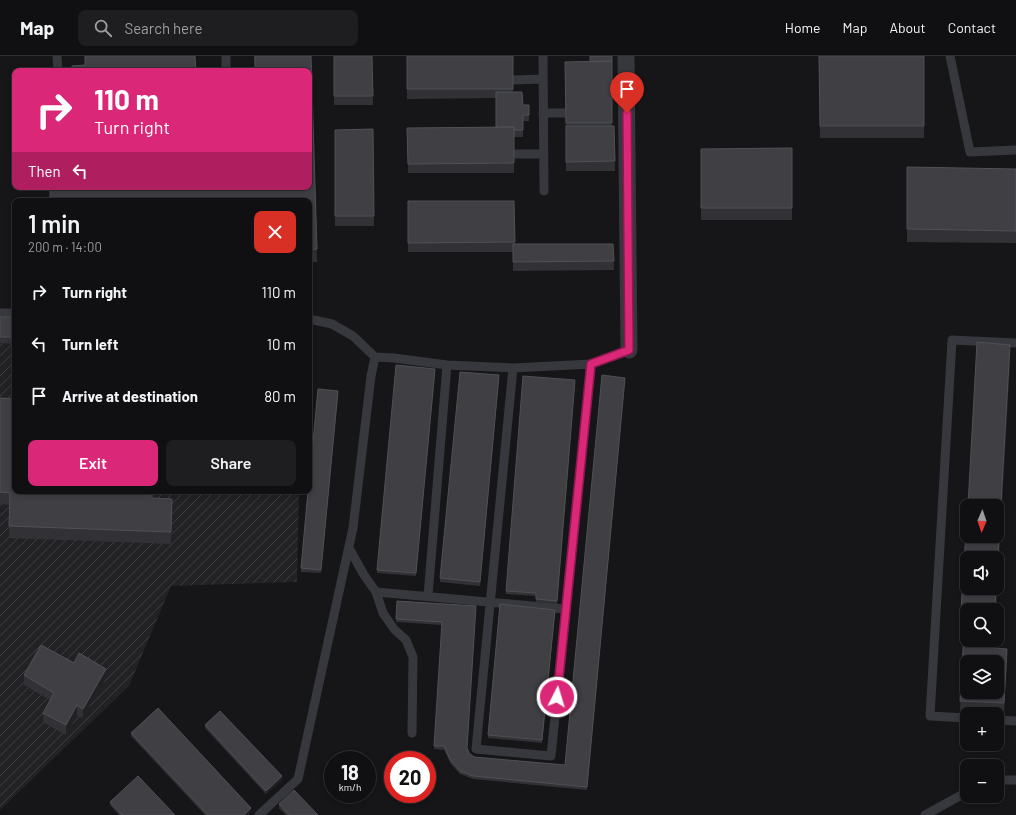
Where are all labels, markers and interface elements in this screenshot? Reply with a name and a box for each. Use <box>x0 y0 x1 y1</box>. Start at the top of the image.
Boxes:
search box <box>78 10 358 46</box>
text: Map <box>20 16 54 39</box>
icon: search <box>92 17 114 39</box>
text: Search here <box>124 19 202 37</box>
text: Home <box>785 19 821 36</box>
text: Map <box>843 19 867 36</box>
text: About <box>889 19 926 36</box>
text: Contact <box>948 19 996 36</box>
pin <box>610 72 644 113</box>
icon: arrive <box>616 78 638 100</box>
text: 110 m <box>94 82 159 116</box>
icon: right <box>28 84 80 136</box>
text: Turn right <box>94 116 170 138</box>
icon: left <box>69 160 91 182</box>
text: Then <box>28 162 61 180</box>
text: 1 min <box>28 209 80 238</box>
button: close <box>254 211 296 253</box>
text: 200 m · 14:00 <box>28 239 102 255</box>
icon: right <box>28 281 50 303</box>
text: Turn right <box>62 283 127 301</box>
text: 110 m <box>262 283 296 301</box>
icon: left <box>28 333 50 355</box>
text: Turn left <box>62 335 118 353</box>
text: 10 m <box>267 335 296 353</box>
icon: arrive <box>28 385 50 407</box>
text: Arrive at destination <box>62 387 198 405</box>
text: 80 m <box>264 387 296 405</box>
button: Exit <box>28 440 158 486</box>
button: Share <box>166 440 296 486</box>
north arrow <box>960 499 1004 543</box>
map controls <box>960 499 1004 803</box>
button: sound <box>960 551 1004 595</box>
button: search <box>960 603 1004 647</box>
button: layers <box>960 655 1004 699</box>
position arrow <box>536 676 578 718</box>
button: + <box>960 707 1004 751</box>
speed limit sign: 20 <box>384 751 436 803</box>
button: − <box>960 759 1004 803</box>
text: 18 <box>341 760 359 784</box>
text: km/h <box>339 781 361 793</box>

